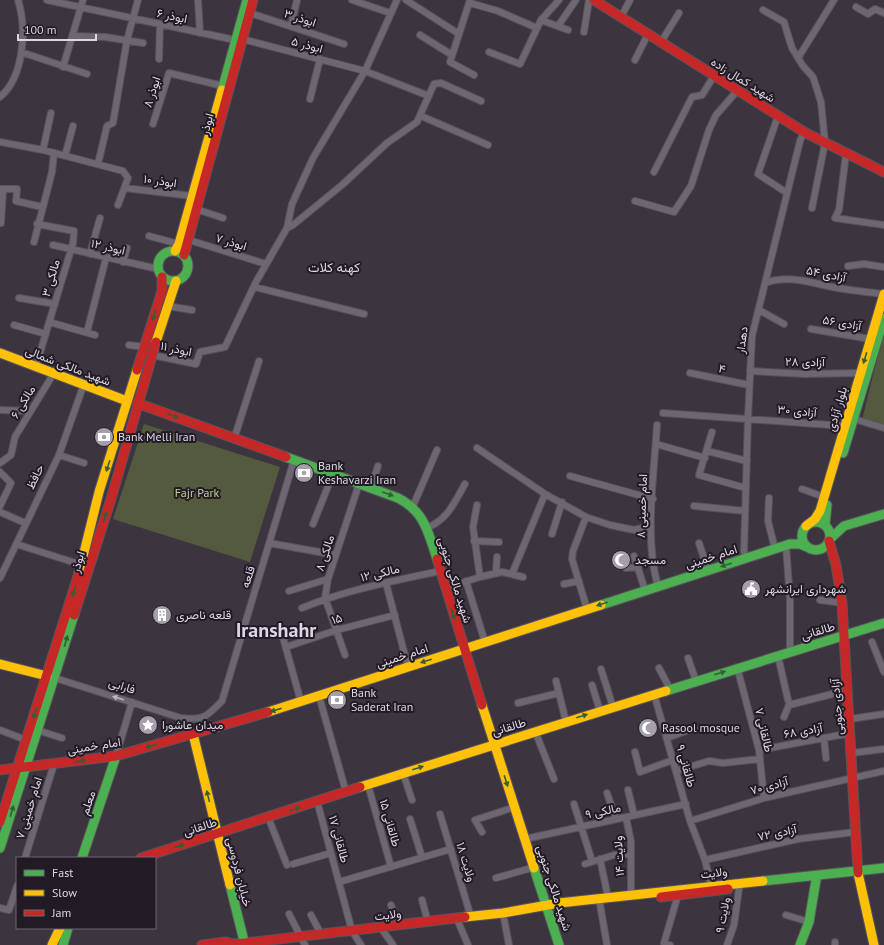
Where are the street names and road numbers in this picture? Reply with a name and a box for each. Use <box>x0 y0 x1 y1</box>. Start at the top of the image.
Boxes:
street label: ابوذر ۶ <box>155 5 189 27</box>
street label: ابوذر ۳ <box>282 5 318 31</box>
street label: ابوذر ۵ <box>290 33 324 57</box>
street label: شهید کمال زاده <box>708 54 778 106</box>
street label: ابوذر ۸ <box>139 74 165 110</box>
street label: ابوذر <box>196 112 218 137</box>
street label: ابوذر ۱۰ <box>142 171 178 191</box>
street label: ابوذر ۷ <box>213 230 249 254</box>
street label: ابوذر ۱۲ <box>89 235 127 259</box>
street label: مالکی ۳ <box>38 258 64 298</box>
street label: آزادی ۵۴ <box>805 262 848 286</box>
street label: آزادی ۵۶ <box>821 312 864 334</box>
street label: دهدار <box>732 325 752 356</box>
street label: ابوذر ۱۱ <box>159 338 193 360</box>
street label: شهید مالکی شمالی <box>23 342 113 390</box>
street label: آزادی ۲۸ <box>785 354 826 370</box>
street label: ۴ <box>717 360 727 377</box>
street label: مالکی ۶ <box>7 382 39 422</box>
street label: بلوار آزادی <box>823 385 851 433</box>
street label: آزادی ۳۰ <box>777 401 818 421</box>
street label: حافظ <box>22 462 47 492</box>
street label: امام خمینی ۸ <box>633 474 651 538</box>
street label: مالکی ۸ <box>312 533 338 573</box>
street label: شهید مالکی جنوبی <box>434 535 476 625</box>
street label: امام خمینی <box>683 541 739 573</box>
street label: ابوذر <box>67 549 89 576</box>
street label: مالکی ۱۲ <box>359 561 401 585</box>
street label: قلعه <box>237 564 258 590</box>
street label: ۱۵ <box>330 610 344 627</box>
street label: طالقانی <box>799 618 837 644</box>
street label: امام خمینی <box>374 640 430 672</box>
street label: فارابی <box>107 674 137 698</box>
street label: آزادی جنوبی <box>827 677 847 736</box>
street label: طالقانی ۷ <box>751 706 777 754</box>
street label: طالقانی <box>490 714 528 740</box>
street label: آزادی ۶۸ <box>782 720 825 742</box>
street label: امام خمینی <box>66 734 122 758</box>
street label: طالقانی ۹ <box>672 743 700 789</box>
street label: آزادی ۷۰ <box>748 773 791 799</box>
street label: امام خمینی ۷ <box>12 775 46 841</box>
street label: معلم <box>77 789 99 817</box>
street label: طالقانی ۱۵ <box>376 797 404 849</box>
street label: مالکی ۹ <box>584 799 622 823</box>
street label: طالقانی <box>181 814 219 840</box>
street label: طالقانی ۱۷ <box>325 814 353 865</box>
street label: آزادی ۷۲ <box>756 821 799 845</box>
street label: ولایت ۱۴ <box>610 835 628 877</box>
street label: خیابان فردوسی <box>223 836 255 908</box>
street label: ولایت ۱۸ <box>452 840 480 884</box>
street label: شهید مالکی جنوبی <box>533 843 575 933</box>
street label: ولایت <box>700 864 728 882</box>
street label: ولایت ۹ <box>712 896 734 934</box>
street label: ولایت <box>374 905 402 925</box>

